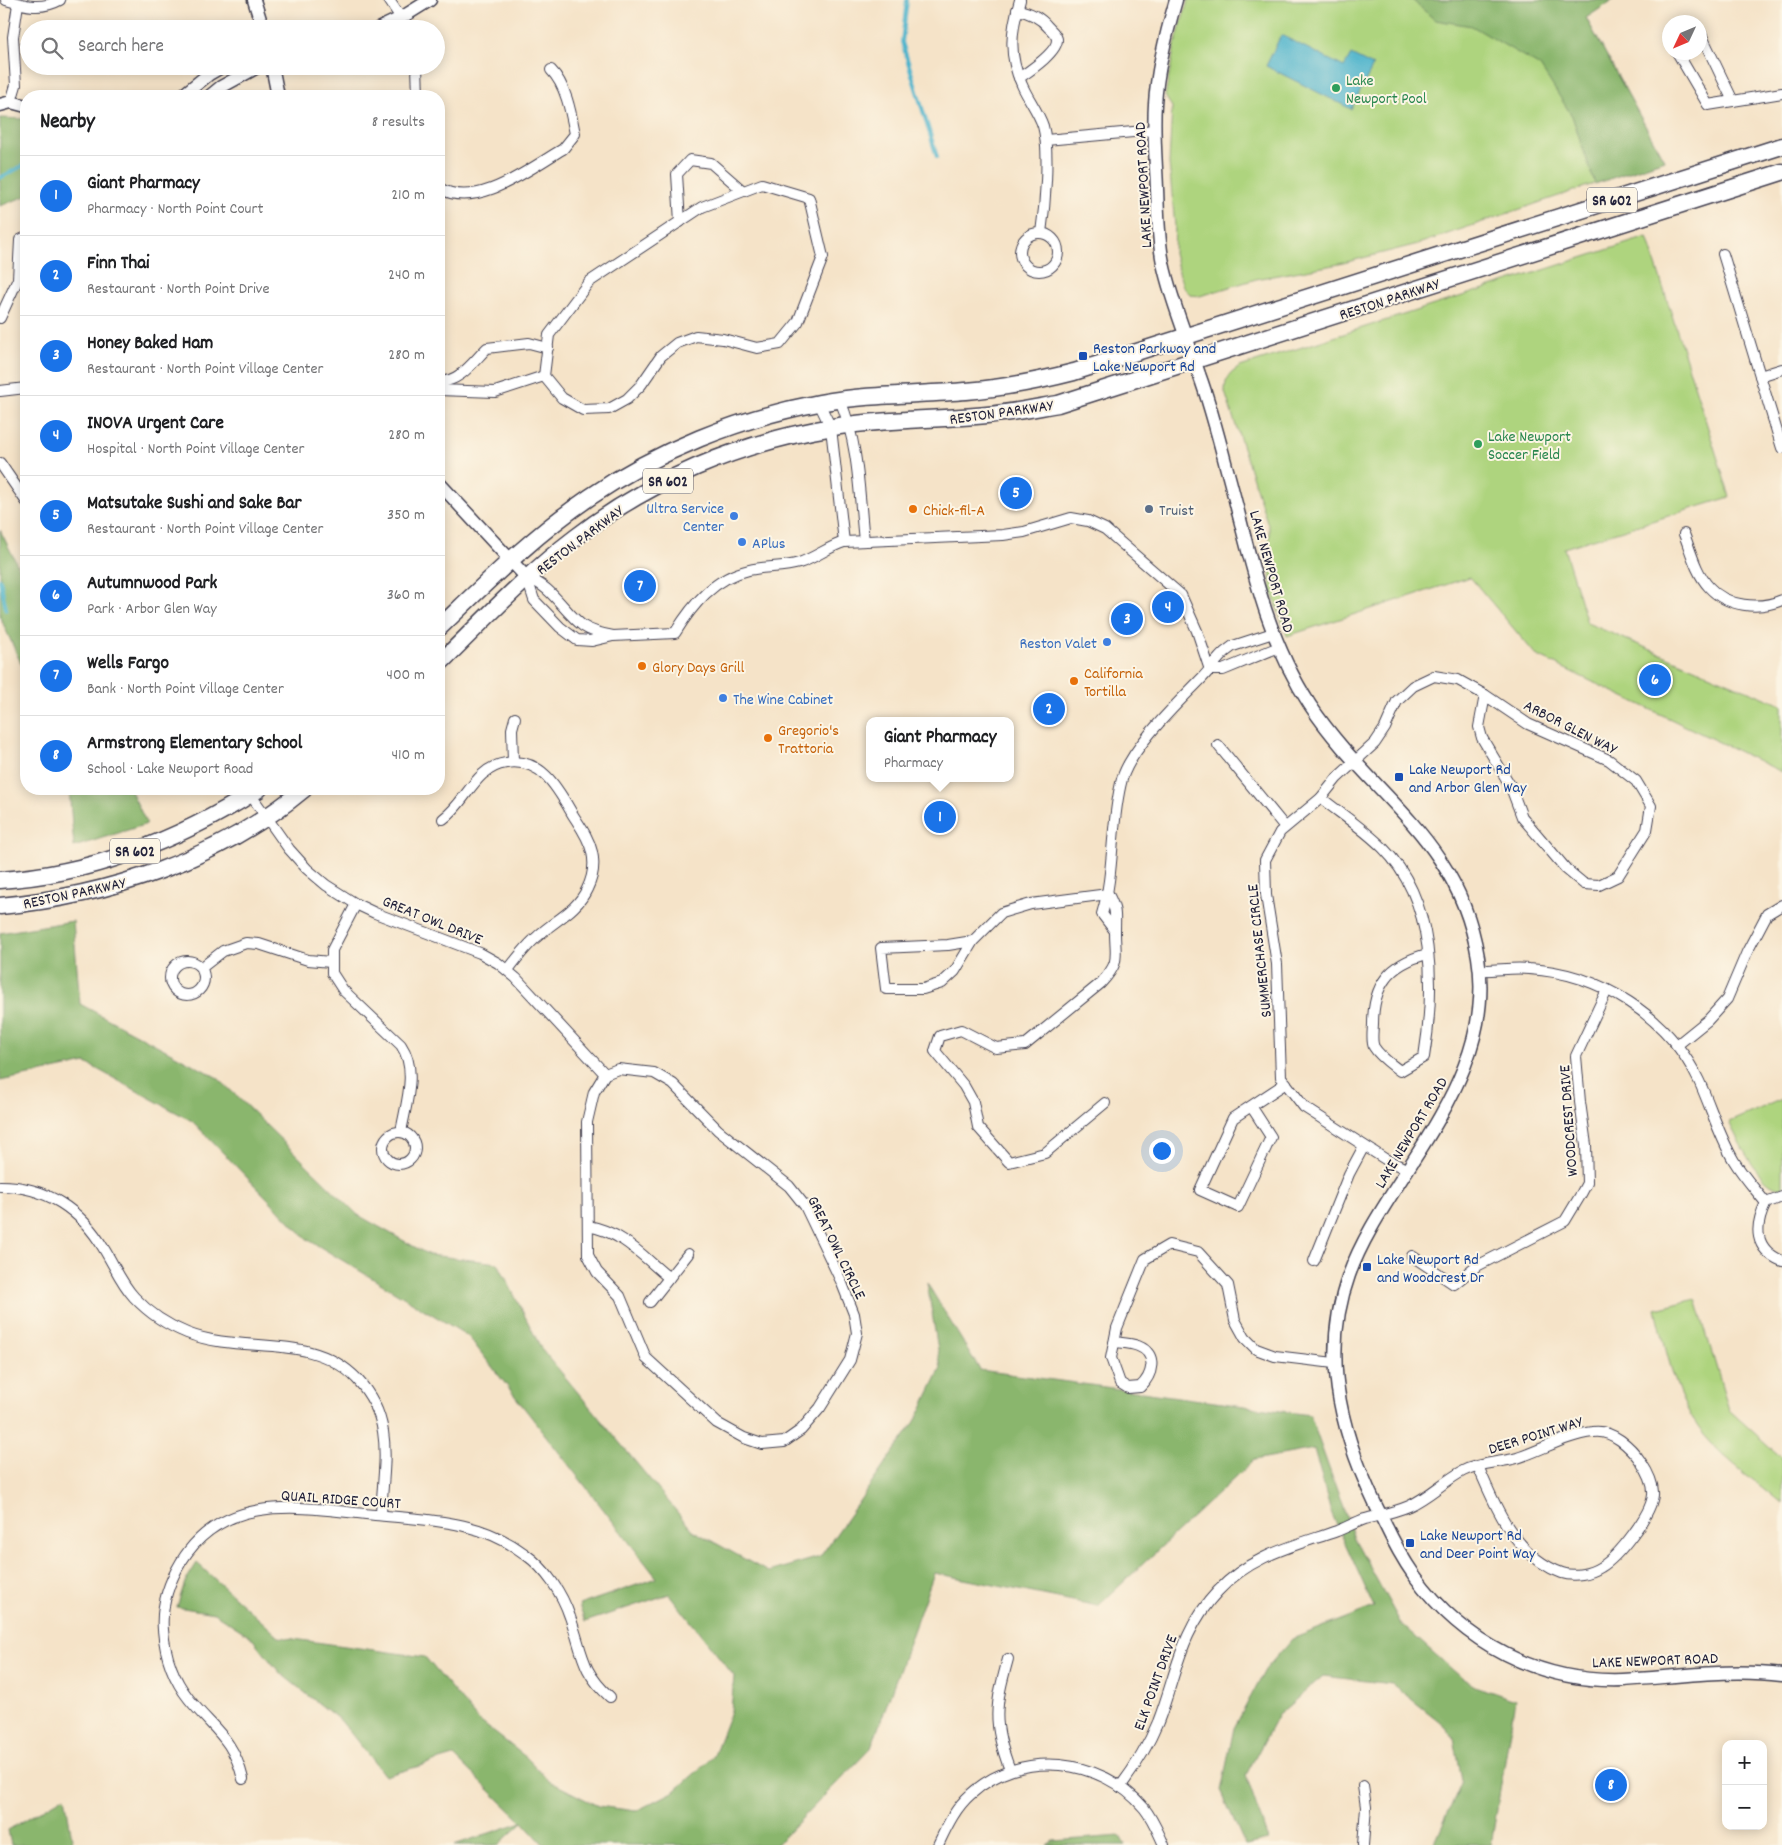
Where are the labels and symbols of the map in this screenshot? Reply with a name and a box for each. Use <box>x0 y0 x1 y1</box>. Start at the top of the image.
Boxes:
north arrow <box>1662 15 1707 60</box>
place label: Lake Newport Pool <box>1346 70 1427 111</box>
marker: Lake Newport Pool <box>1330 82 1342 94</box>
street label: LAKE NEWPORT ROAD <box>1130 121 1159 249</box>
road number: SR 602 <box>1587 188 1637 212</box>
street label: RESTON PARKWAY <box>1337 273 1444 327</box>
place label: Reston Parkway and Lake Newport Rd <box>1093 338 1216 379</box>
marker: Reston Parkway and Lake Newport Rd <box>1077 350 1089 362</box>
street label: RESTON PARKWAY <box>948 395 1056 432</box>
place label: Lake Newport Soccer Field <box>1488 426 1571 467</box>
marker: Lake Newport Soccer Field <box>1472 438 1484 450</box>
road number: SR 602 <box>643 468 693 494</box>
pin: 5 <box>1000 474 1032 512</box>
place label: Ultra Service Center <box>646 498 724 539</box>
street label: RESTON PARKWAY <box>532 500 630 582</box>
place label: Chick-fil-A <box>923 500 985 523</box>
place label: Truist <box>1159 500 1194 523</box>
marker: Chick-fil-A <box>907 503 919 515</box>
marker: Truist <box>1143 503 1155 515</box>
street label: LAKE NEWPORT ROAD <box>1242 508 1299 636</box>
marker: Ultra Service Center <box>728 510 740 522</box>
place label: APlus <box>752 533 786 556</box>
marker: APlus <box>736 536 748 548</box>
pin: 7 <box>624 567 656 605</box>
pin: 4 <box>1152 588 1184 626</box>
pin: 3 <box>1111 600 1143 638</box>
place label: Reston Valet <box>1019 633 1097 656</box>
marker: Reston Valet <box>1101 636 1113 648</box>
place label: Glory Days Grill <box>652 657 744 680</box>
marker: Glory Days Grill <box>636 660 648 672</box>
pin: 6 <box>1639 661 1671 699</box>
place label: California Tortilla <box>1084 663 1143 704</box>
marker: California Tortilla <box>1068 675 1080 687</box>
place label: The Wine Cabinet <box>733 689 833 712</box>
pin: 2 <box>1033 690 1065 728</box>
marker: The Wine Cabinet <box>717 692 729 704</box>
street label: ARBOR GLEN WAY <box>1519 695 1622 762</box>
place label: Gregorio's Trattoria <box>778 720 839 761</box>
marker: Gregorio's Trattoria <box>762 732 774 744</box>
place label: Lake Newport Rd and Arbor Glen Way <box>1409 759 1527 800</box>
marker: Lake Newport Rd and Arbor Glen Way <box>1393 771 1405 783</box>
pin: 1 <box>924 798 956 836</box>
road number: SR 602 <box>110 838 160 864</box>
street label: RESTON PARKWAY <box>21 872 129 917</box>
street label: SUMMERCHASE CIRCLE <box>1242 882 1279 1018</box>
street label: GREAT OWL DRIVE <box>378 891 486 952</box>
street label: WOODCREST DRIVE <box>1554 1063 1585 1177</box>
street label: LAKE NEWPORT ROAD <box>1370 1073 1455 1193</box>
your location <box>1149 1138 1175 1164</box>
street label: GREAT OWL CIRCLE <box>801 1192 871 1305</box>
place label: Lake Newport Rd and Woodcrest Dr <box>1377 1249 1484 1290</box>
marker: Lake Newport Rd and Woodcrest Dr <box>1361 1261 1373 1273</box>
street label: DEER POINT WAY <box>1486 1411 1587 1462</box>
street label: QUAIL RIDGE COURT <box>280 1485 402 1516</box>
place label: Lake Newport Rd and Deer Point Way <box>1420 1525 1536 1566</box>
marker: Lake Newport Rd and Deer Point Way <box>1404 1537 1416 1549</box>
street label: ELK POINT DRIVE <box>1128 1631 1185 1734</box>
street label: LAKE NEWPORT ROAD <box>1592 1648 1719 1675</box>
pin: 8 <box>1595 1766 1627 1804</box>

